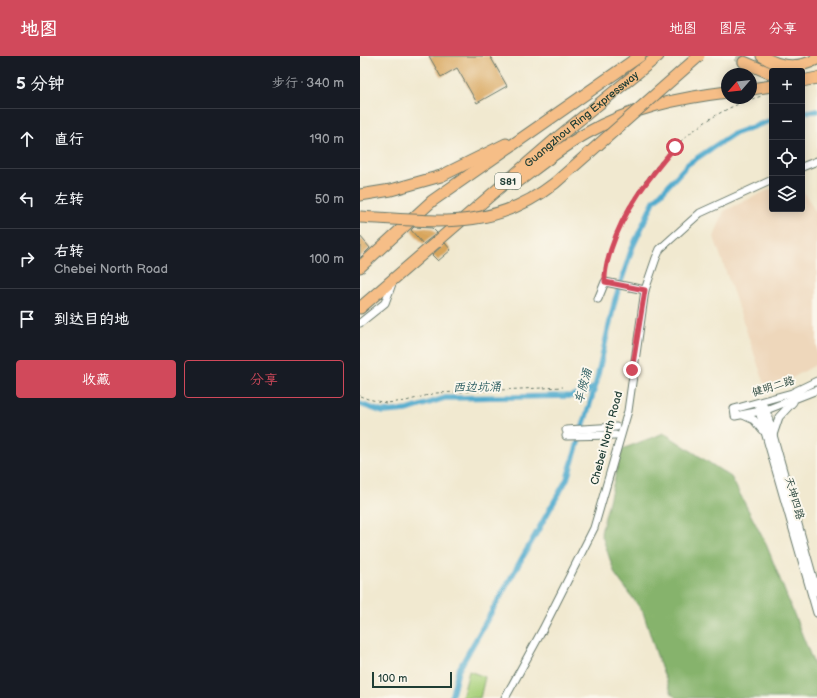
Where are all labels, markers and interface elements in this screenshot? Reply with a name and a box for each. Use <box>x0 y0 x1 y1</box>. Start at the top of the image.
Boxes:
text: 地图 <box>20 18 58 41</box>
text: 地图 <box>669 20 697 37</box>
text: 图层 <box>719 20 747 37</box>
text: 分享 <box>769 20 797 37</box>
street label: Guangzhou Ring Expressway <box>522 68 641 170</box>
north arrow <box>721 68 757 104</box>
map controls <box>769 68 805 212</box>
button: + <box>769 68 805 104</box>
text: 5 分钟 <box>16 74 64 94</box>
text: 步行 · 340 m <box>272 75 344 91</box>
button: − <box>769 104 805 140</box>
icon: ahead <box>16 128 38 150</box>
text: 直行 <box>54 130 84 149</box>
text: 190 m <box>310 131 344 147</box>
route start <box>666 138 684 156</box>
button: locate <box>769 140 805 176</box>
road number: S81 <box>495 173 521 189</box>
button: layers <box>769 176 805 212</box>
icon: left <box>16 188 38 210</box>
text: 左转 <box>54 190 84 209</box>
text: 50 m <box>315 191 344 207</box>
text: 右转 <box>54 242 84 261</box>
icon: right <box>16 248 38 270</box>
text: 100 m <box>309 251 344 267</box>
text: Chebei North Road <box>54 261 168 277</box>
icon: arrive <box>16 308 38 330</box>
text: 到达目的地 <box>54 310 129 329</box>
button: 收藏 <box>16 360 176 398</box>
button: 分享 <box>184 360 344 398</box>
route end <box>623 361 641 379</box>
water label: 车陂涌 <box>572 366 596 405</box>
street label: 健明二路 <box>750 374 796 399</box>
water label: 西边坑涌 <box>453 380 502 395</box>
street label: Chebei North Road <box>588 390 625 486</box>
street label: 天坤四路 <box>782 475 807 521</box>
scale bar <box>372 670 452 689</box>
text: 100 m <box>378 672 407 685</box>

